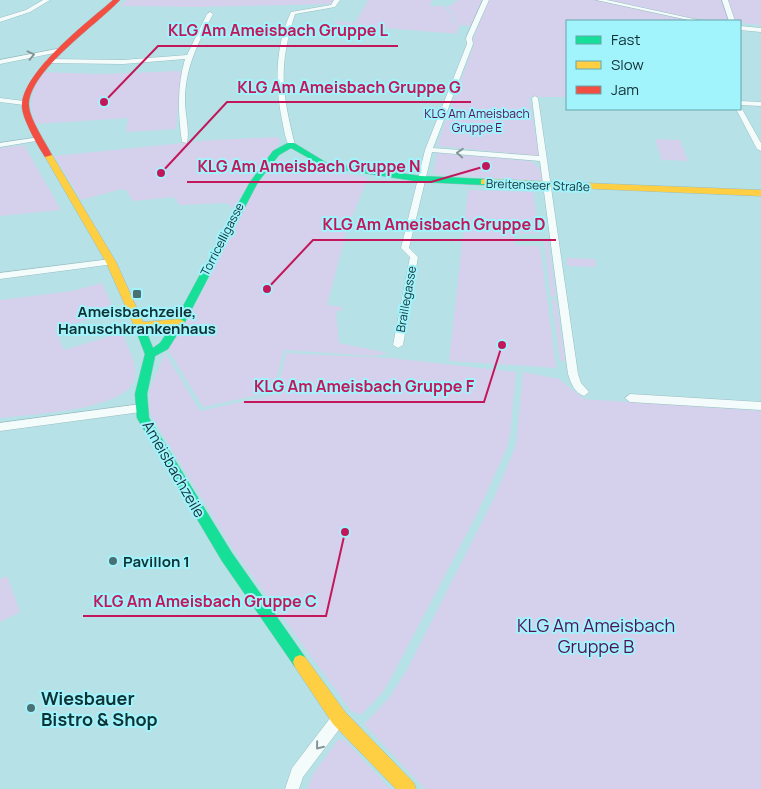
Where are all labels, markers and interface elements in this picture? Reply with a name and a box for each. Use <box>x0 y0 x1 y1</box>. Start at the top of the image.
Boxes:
callout: KLG Am Ameisbach Gruppe L <box>158 15 398 46</box>
text: KLG Am Ameisbach Gruppe L <box>168 19 389 41</box>
legend <box>566 20 741 110</box>
text: Fast <box>611 29 640 50</box>
one-way arrow <box>26 50 35 61</box>
text: Slow <box>611 54 644 75</box>
callout: KLG Am Ameisbach Gruppe G <box>227 71 471 102</box>
text: KLG Am Ameisbach Gruppe G <box>237 76 461 98</box>
text: Jam <box>611 79 639 100</box>
park label: KLG Am Ameisbach Gruppe E <box>424 105 530 136</box>
one-way arrow <box>456 147 464 158</box>
callout: KLG Am Ameisbach Gruppe N <box>187 151 431 182</box>
text: KLG Am Ameisbach Gruppe N <box>197 155 421 177</box>
street label: Breitenseer Straße <box>486 175 590 195</box>
street label: Torricelligasse <box>196 199 248 279</box>
callout: KLG Am Ameisbach Gruppe D <box>313 209 556 240</box>
text: KLG Am Ameisbach Gruppe D <box>323 213 545 235</box>
street label: Braillegasse <box>392 265 420 333</box>
marker: Ameisbachzeile, Hanuschkrankenhaus <box>131 288 143 300</box>
place label: Ameisbachzeile, Hanuschkrankenhaus <box>58 301 216 339</box>
callout: KLG Am Ameisbach Gruppe F <box>244 371 484 402</box>
text: KLG Am Ameisbach Gruppe F <box>254 375 475 397</box>
street label: Ameisbachzeile <box>138 417 210 521</box>
place label: Pavillon 1 <box>123 551 190 572</box>
marker: Pavillon 1 <box>107 555 119 567</box>
callout: KLG Am Ameisbach Gruppe C <box>83 585 326 616</box>
text: KLG Am Ameisbach Gruppe C <box>93 590 317 612</box>
park label: KLG Am Ameisbach Gruppe B <box>517 613 675 658</box>
place label: Wiesbauer Bistro & Shop <box>41 686 158 731</box>
marker: Wiesbauer Bistro & Shop <box>25 702 37 714</box>
one-way arrow <box>316 740 325 750</box>

